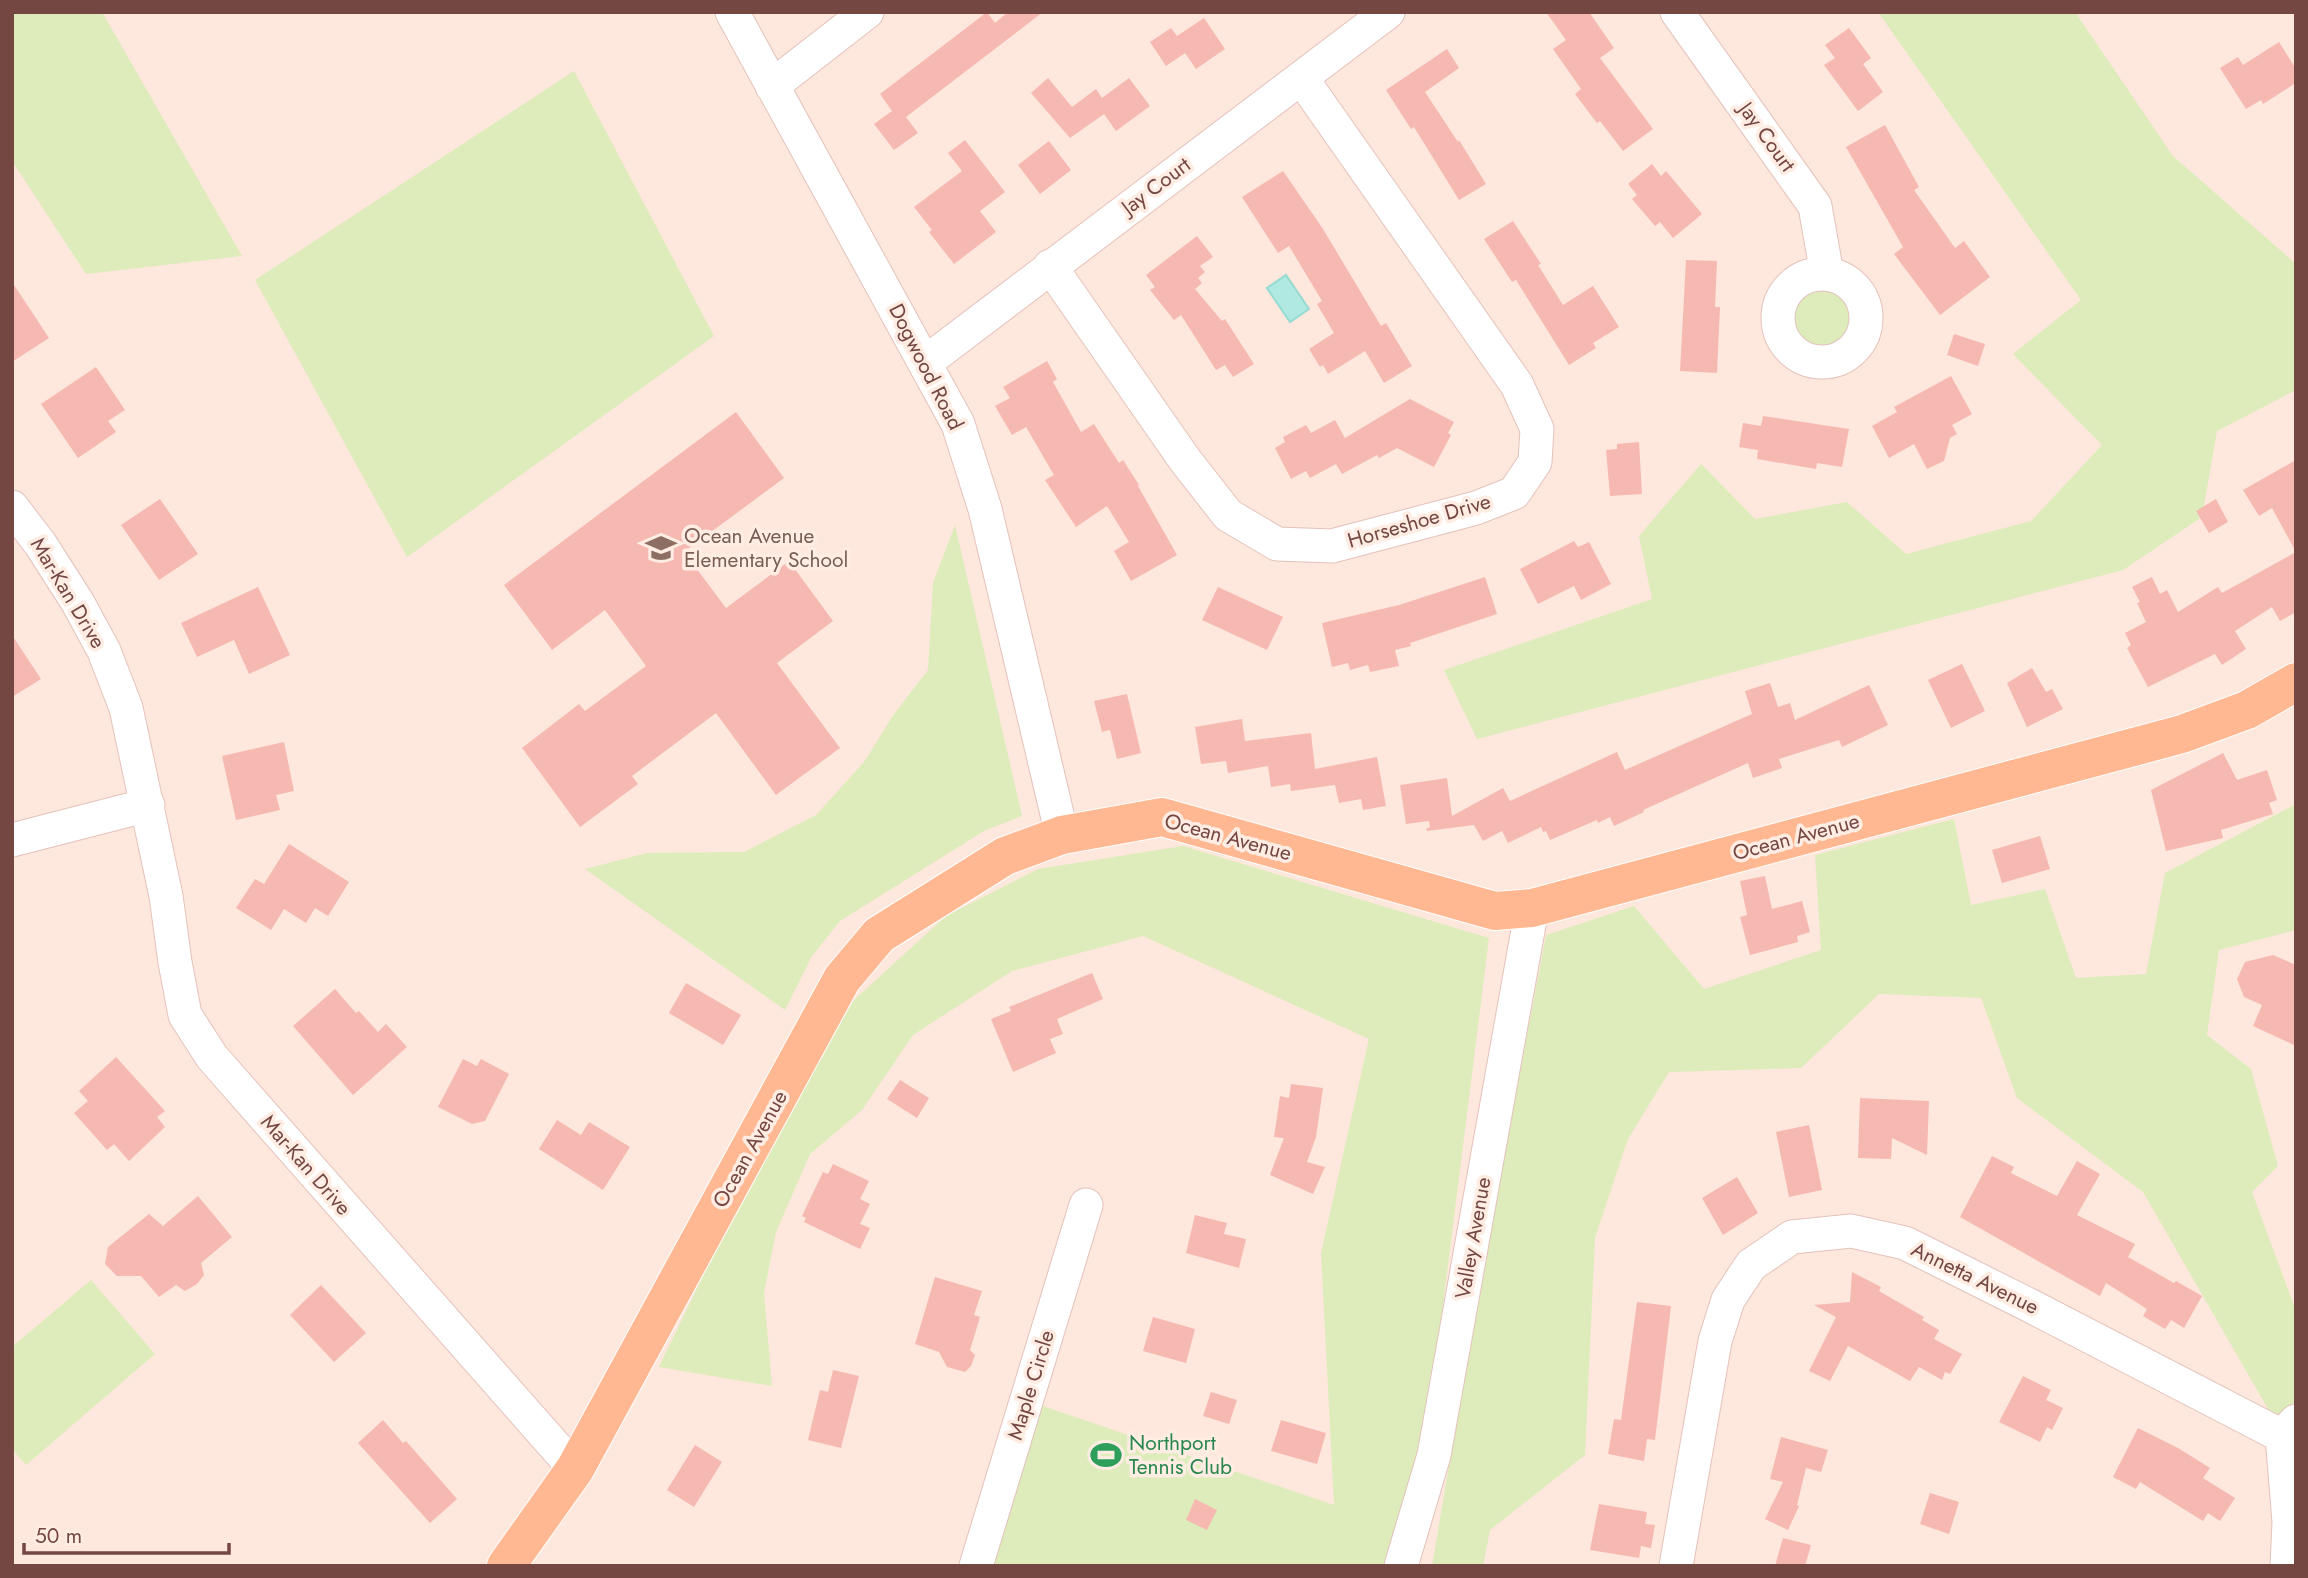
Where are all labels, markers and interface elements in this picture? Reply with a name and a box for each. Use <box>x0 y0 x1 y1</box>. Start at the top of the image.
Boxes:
street label: Jay Court <box>1730 94 1803 178</box>
street label: Jay Court <box>1113 150 1197 224</box>
street label: Dogwood Road <box>881 299 971 435</box>
street label: Horseshoe Drive <box>1344 486 1494 556</box>
place label: Ocean Avenue Elementary School <box>684 521 848 575</box>
school or university icon: Ocean Avenue Elementary School <box>644 531 678 565</box>
street label: Mar-Kan Drive <box>23 532 113 654</box>
street label: Ocean Avenue <box>1161 806 1295 868</box>
street label: Ocean Avenue <box>1729 806 1863 868</box>
street label: Ocean Avenue <box>705 1085 795 1213</box>
street label: Mar-Kan Drive <box>254 1108 358 1222</box>
street label: Valley Avenue <box>1448 1175 1498 1301</box>
street label: Annetta Avenue <box>1906 1234 2044 1322</box>
street label: Maple Circle <box>1000 1326 1062 1444</box>
place label: Northport Tennis Club <box>1129 1428 1232 1482</box>
sports icon: Northport Tennis Club <box>1089 1438 1123 1472</box>
scale bar <box>24 1512 229 1556</box>
text: 50 m <box>35 1521 82 1551</box>

